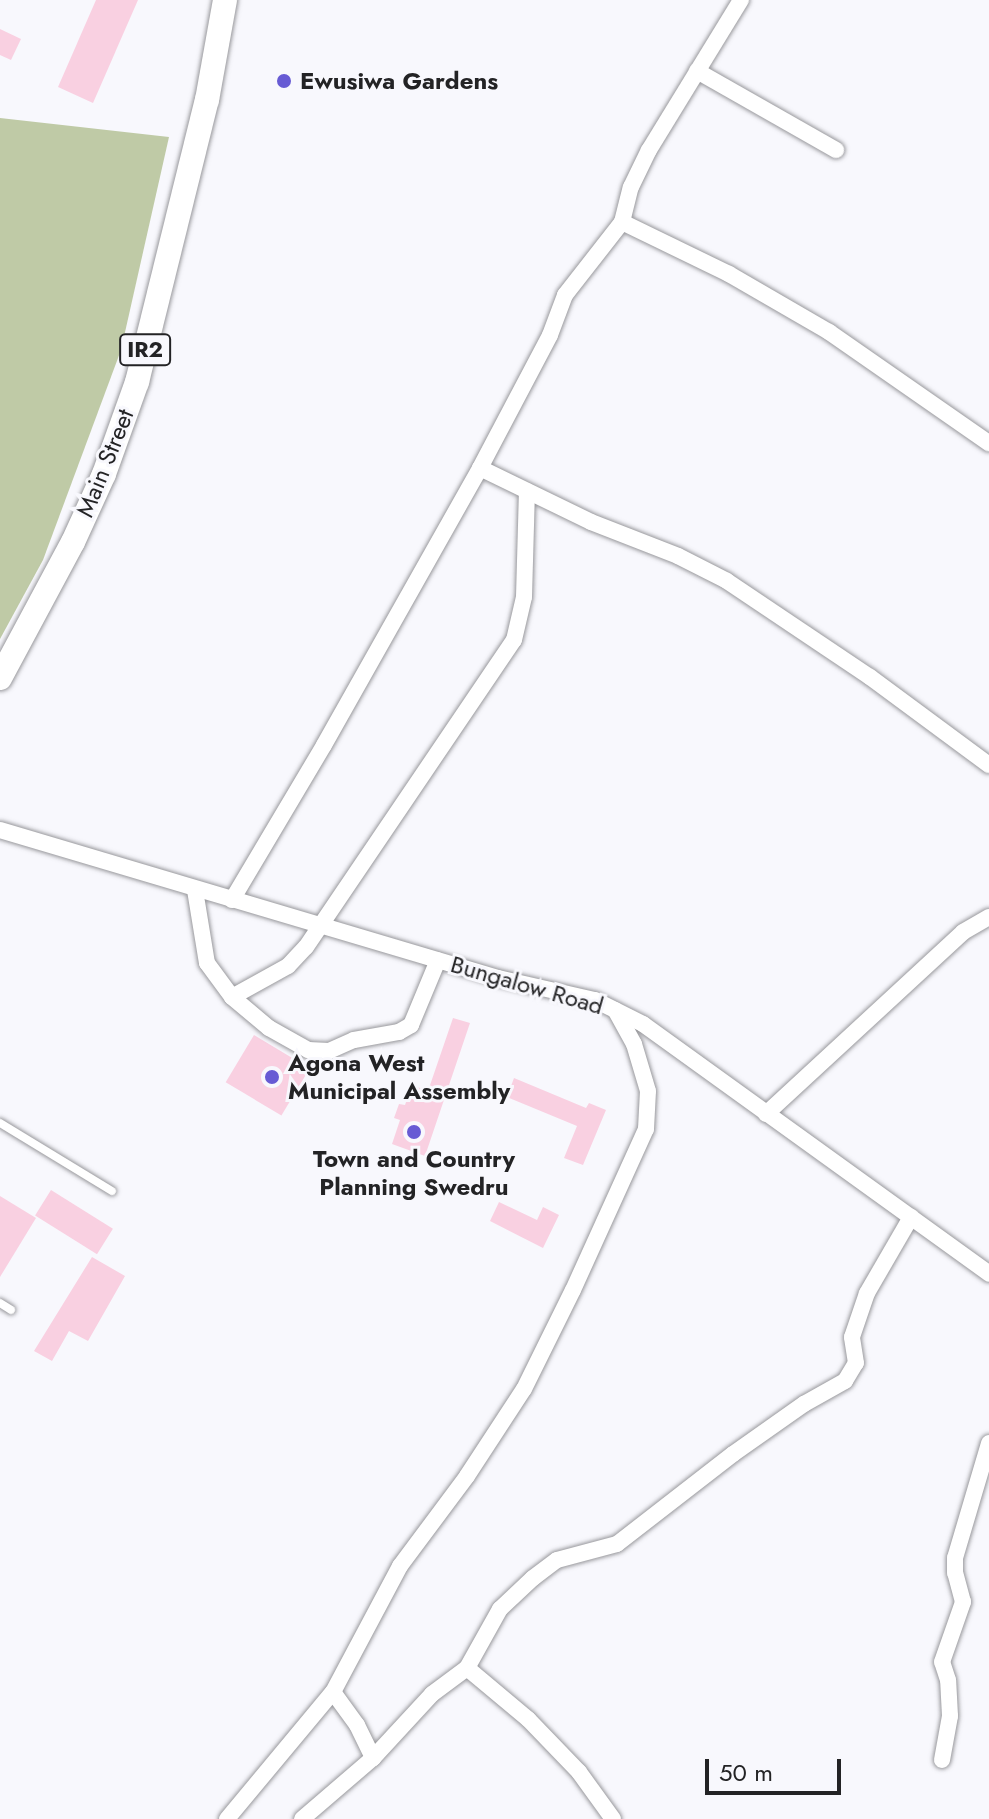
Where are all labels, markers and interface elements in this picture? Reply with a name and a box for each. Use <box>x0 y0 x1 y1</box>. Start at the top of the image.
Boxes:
place label: Ewusiwa Gardens <box>300 67 498 95</box>
marker: Ewusiwa Gardens <box>275 72 293 90</box>
road number: IR2 <box>119 332 171 368</box>
street label: Main Street <box>70 405 140 521</box>
street label: Bungalow Road <box>447 949 607 1021</box>
place label: Agona West Municipal Assembly <box>288 1049 510 1105</box>
marker: Agona West Municipal Assembly <box>263 1068 281 1086</box>
marker: Town and Country Planning Swedru <box>405 1123 423 1141</box>
place label: Town and Country Planning Swedru <box>313 1145 515 1201</box>
scale bar <box>709 1743 845 1793</box>
text: 50 m <box>719 1755 773 1790</box>

